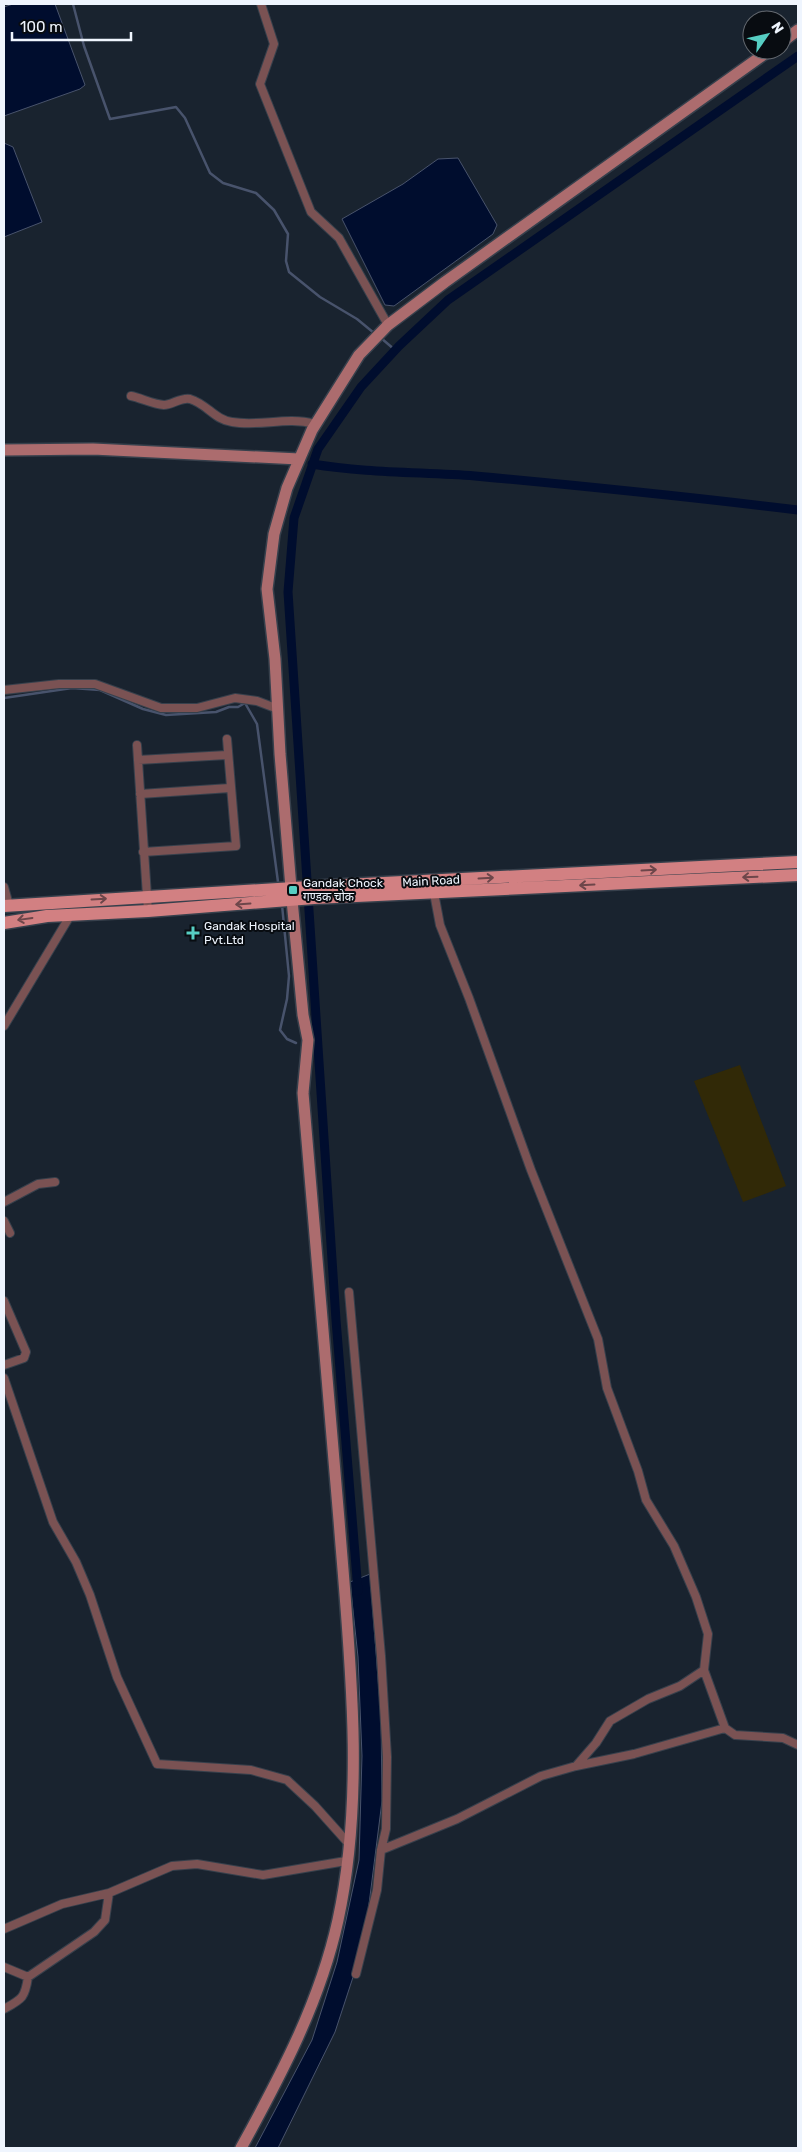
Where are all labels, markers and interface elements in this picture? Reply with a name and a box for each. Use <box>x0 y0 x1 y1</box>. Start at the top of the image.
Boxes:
scale bar <box>12 10 131 42</box>
north arrow <box>742 10 792 60</box>
text: 100 m <box>20 18 62 36</box>
text: N <box>767 19 787 37</box>
one-way arrow <box>640 866 656 875</box>
street label: Main Road <box>402 872 460 890</box>
one-way arrow <box>742 872 758 882</box>
one-way arrow <box>478 874 494 883</box>
place label: Gandak Chock गण्डक चोक <box>303 876 384 904</box>
one-way arrow <box>579 880 595 889</box>
marker: Gandak Chock गण्डक चोक <box>287 884 299 896</box>
one-way arrow <box>91 894 107 903</box>
one-way arrow <box>236 899 252 909</box>
one-way arrow <box>18 914 34 924</box>
place label: Gandak Hospital Pvt.Ltd <box>204 919 295 947</box>
marker: Gandak Hospital Pvt.Ltd <box>186 926 200 940</box>

